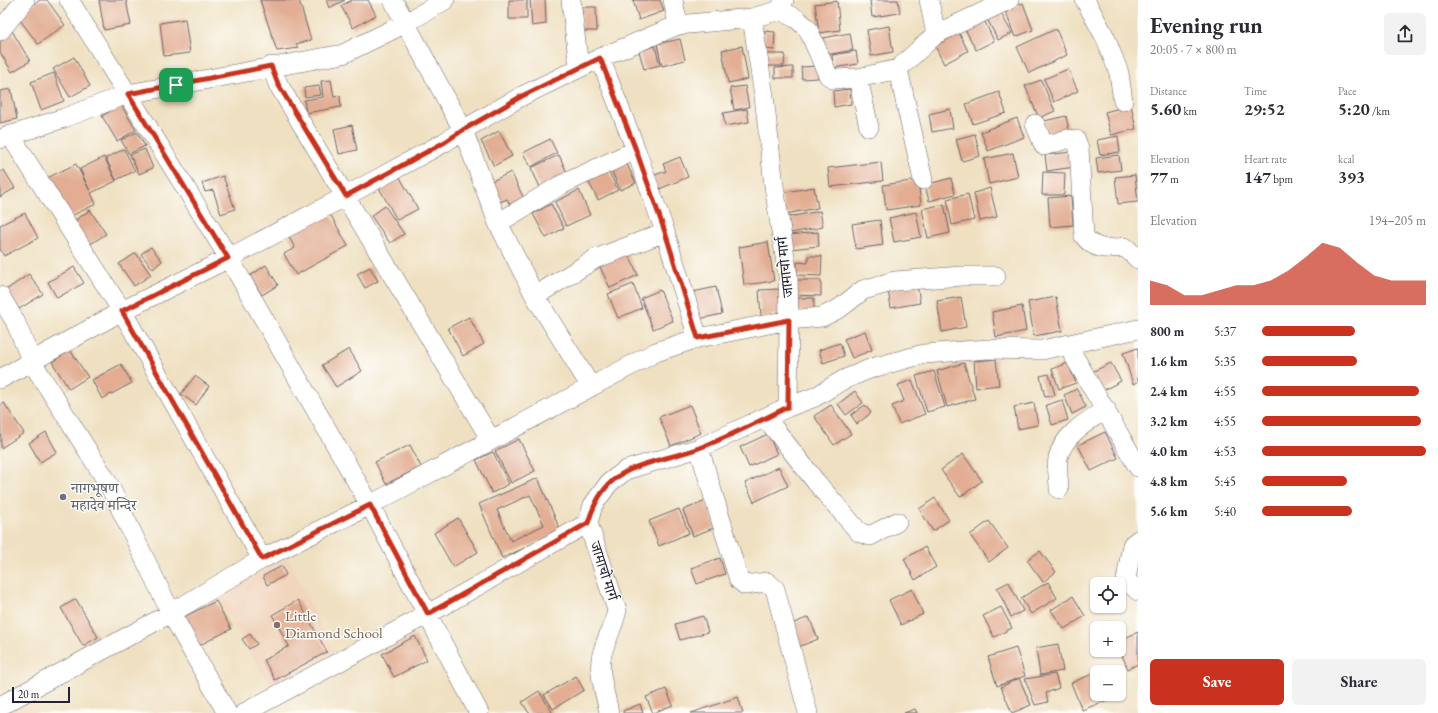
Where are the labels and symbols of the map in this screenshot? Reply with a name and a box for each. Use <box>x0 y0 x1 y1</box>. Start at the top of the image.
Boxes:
pin <box>159 68 193 102</box>
street label: जामाचो मार्ग <box>772 235 797 299</box>
place label: नागभूषण महादेव मन्दिर <box>70 478 138 514</box>
marker: नागभूषण महादेव मन्दिर <box>58 492 68 502</box>
street label: जामाचो मार्ग <box>586 538 623 604</box>
place label: Little Diamond School <box>285 606 383 642</box>
marker: Little Diamond School <box>272 620 282 630</box>
scale bar <box>12 685 70 704</box>

